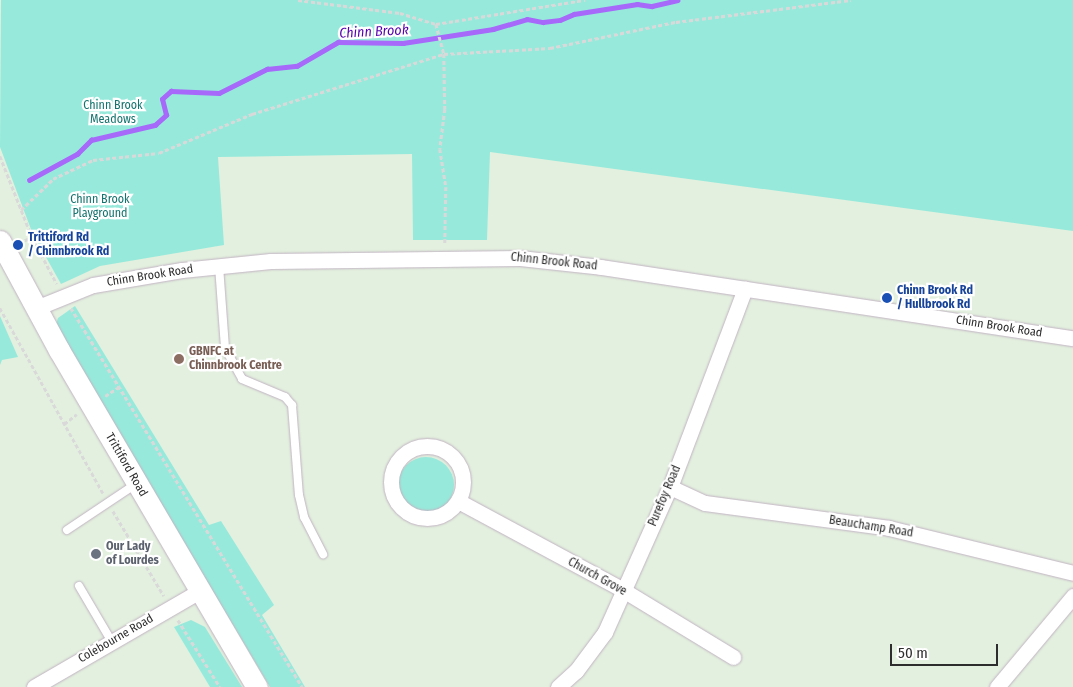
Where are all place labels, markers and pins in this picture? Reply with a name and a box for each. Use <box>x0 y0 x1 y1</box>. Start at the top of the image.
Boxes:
place label: Trittiford Rd / Chinnbrook Rd <box>28 231 109 259</box>
marker: Trittiford Rd / Chinnbrook Rd <box>12 239 24 251</box>
place label: Chinn Brook Rd / Hullbrook Rd <box>897 284 973 312</box>
marker: Chinn Brook Rd / Hullbrook Rd <box>881 292 893 304</box>
place label: GBNFC at Chinnbrook Centre <box>189 345 282 373</box>
marker: GBNFC at Chinnbrook Centre <box>173 353 185 365</box>
place label: Our Lady of Lourdes <box>106 540 159 568</box>
marker: Our Lady of Lourdes <box>90 548 102 560</box>

